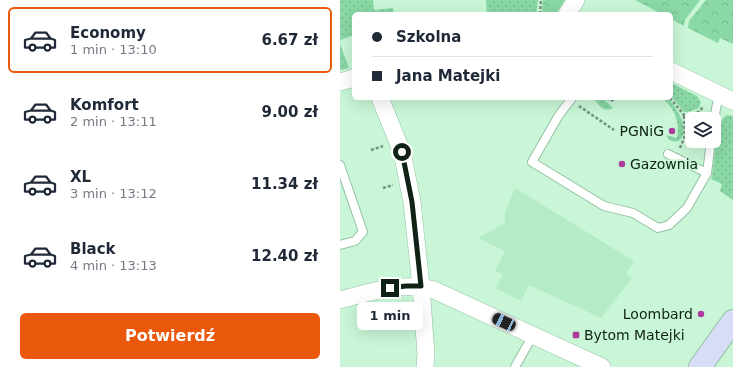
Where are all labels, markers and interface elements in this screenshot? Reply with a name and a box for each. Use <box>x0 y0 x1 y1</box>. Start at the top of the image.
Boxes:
icon: car <box>22 22 58 58</box>
text: Economy <box>70 24 146 42</box>
text: Szkolna <box>396 28 461 46</box>
text: 6.67 zł <box>261 31 318 49</box>
text: 1 min · 13:10 <box>70 42 157 57</box>
text: Jana Matejki <box>396 67 500 85</box>
icon: car <box>22 94 58 130</box>
text: Komfort <box>70 96 139 114</box>
text: 9.00 zł <box>261 103 318 121</box>
map controls <box>685 112 721 148</box>
button: layers <box>685 112 721 148</box>
text: 2 min · 13:11 <box>70 114 157 129</box>
place label: PGNiG <box>619 123 664 139</box>
marker: PGNiG <box>667 126 677 136</box>
route start <box>393 143 411 161</box>
place label: Gazownia <box>630 156 698 172</box>
marker: Gazownia <box>617 159 627 169</box>
icon: car <box>22 166 58 202</box>
text: XL <box>70 168 91 186</box>
text: 11.34 zł <box>251 175 318 193</box>
text: 3 min · 13:12 <box>70 186 157 201</box>
icon: car <box>22 238 58 274</box>
text: Black <box>70 240 116 258</box>
text: 12.40 zł <box>251 247 318 265</box>
text: 4 min · 13:13 <box>70 258 157 273</box>
route end <box>381 279 399 297</box>
callout: 1 min <box>357 302 423 330</box>
place label: Loombard <box>623 306 693 322</box>
text: 1 min <box>370 308 410 323</box>
marker: Loombard <box>696 309 706 319</box>
car <box>491 311 517 333</box>
button: Potwierdź <box>20 313 320 359</box>
place label: Bytom Matejki <box>584 327 685 343</box>
marker: Bytom Matejki <box>571 330 581 340</box>

